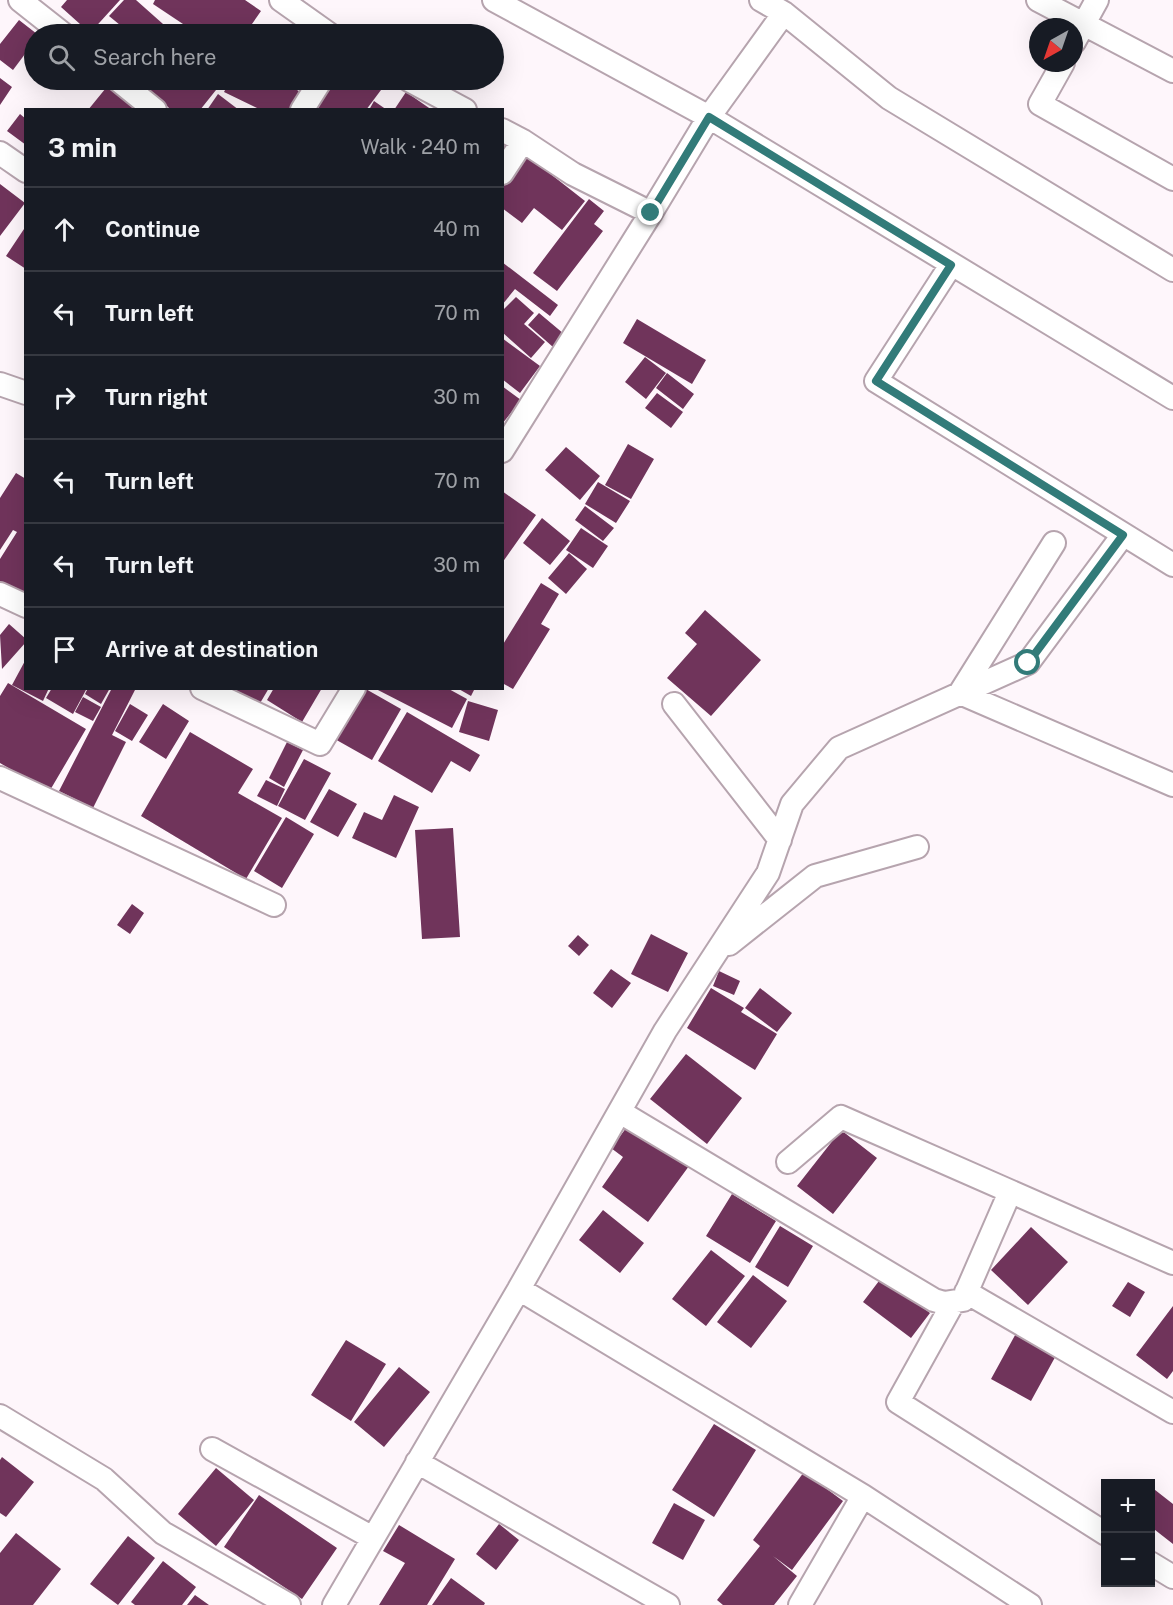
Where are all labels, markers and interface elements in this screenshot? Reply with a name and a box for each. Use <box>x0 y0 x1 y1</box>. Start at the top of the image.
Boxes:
north arrow <box>1029 18 1083 72</box>
search box <box>24 24 504 90</box>
icon: search <box>45 41 78 74</box>
text: Search here <box>93 44 217 70</box>
text: 3 min <box>48 132 117 163</box>
text: Walk · 240 m <box>360 135 480 159</box>
route end <box>637 199 663 225</box>
icon: ahead <box>48 213 81 246</box>
text: Continue <box>105 216 200 242</box>
text: 40 m <box>433 217 480 241</box>
icon: left <box>48 297 81 330</box>
text: Turn left <box>105 300 194 326</box>
text: 70 m <box>434 301 480 325</box>
icon: right <box>48 381 81 414</box>
text: Turn right <box>105 384 208 410</box>
text: 30 m <box>433 385 480 409</box>
icon: left <box>48 465 81 498</box>
text: Turn left <box>105 468 194 494</box>
text: 70 m <box>434 469 480 493</box>
icon: left <box>48 549 81 582</box>
text: Turn left <box>105 552 194 578</box>
text: 30 m <box>433 553 480 577</box>
icon: arrive <box>48 633 81 666</box>
text: Arrive at destination <box>105 636 318 662</box>
route start <box>1014 649 1040 675</box>
map controls <box>1101 1479 1155 1587</box>
button: + <box>1101 1479 1155 1533</box>
button: − <box>1101 1533 1155 1587</box>

